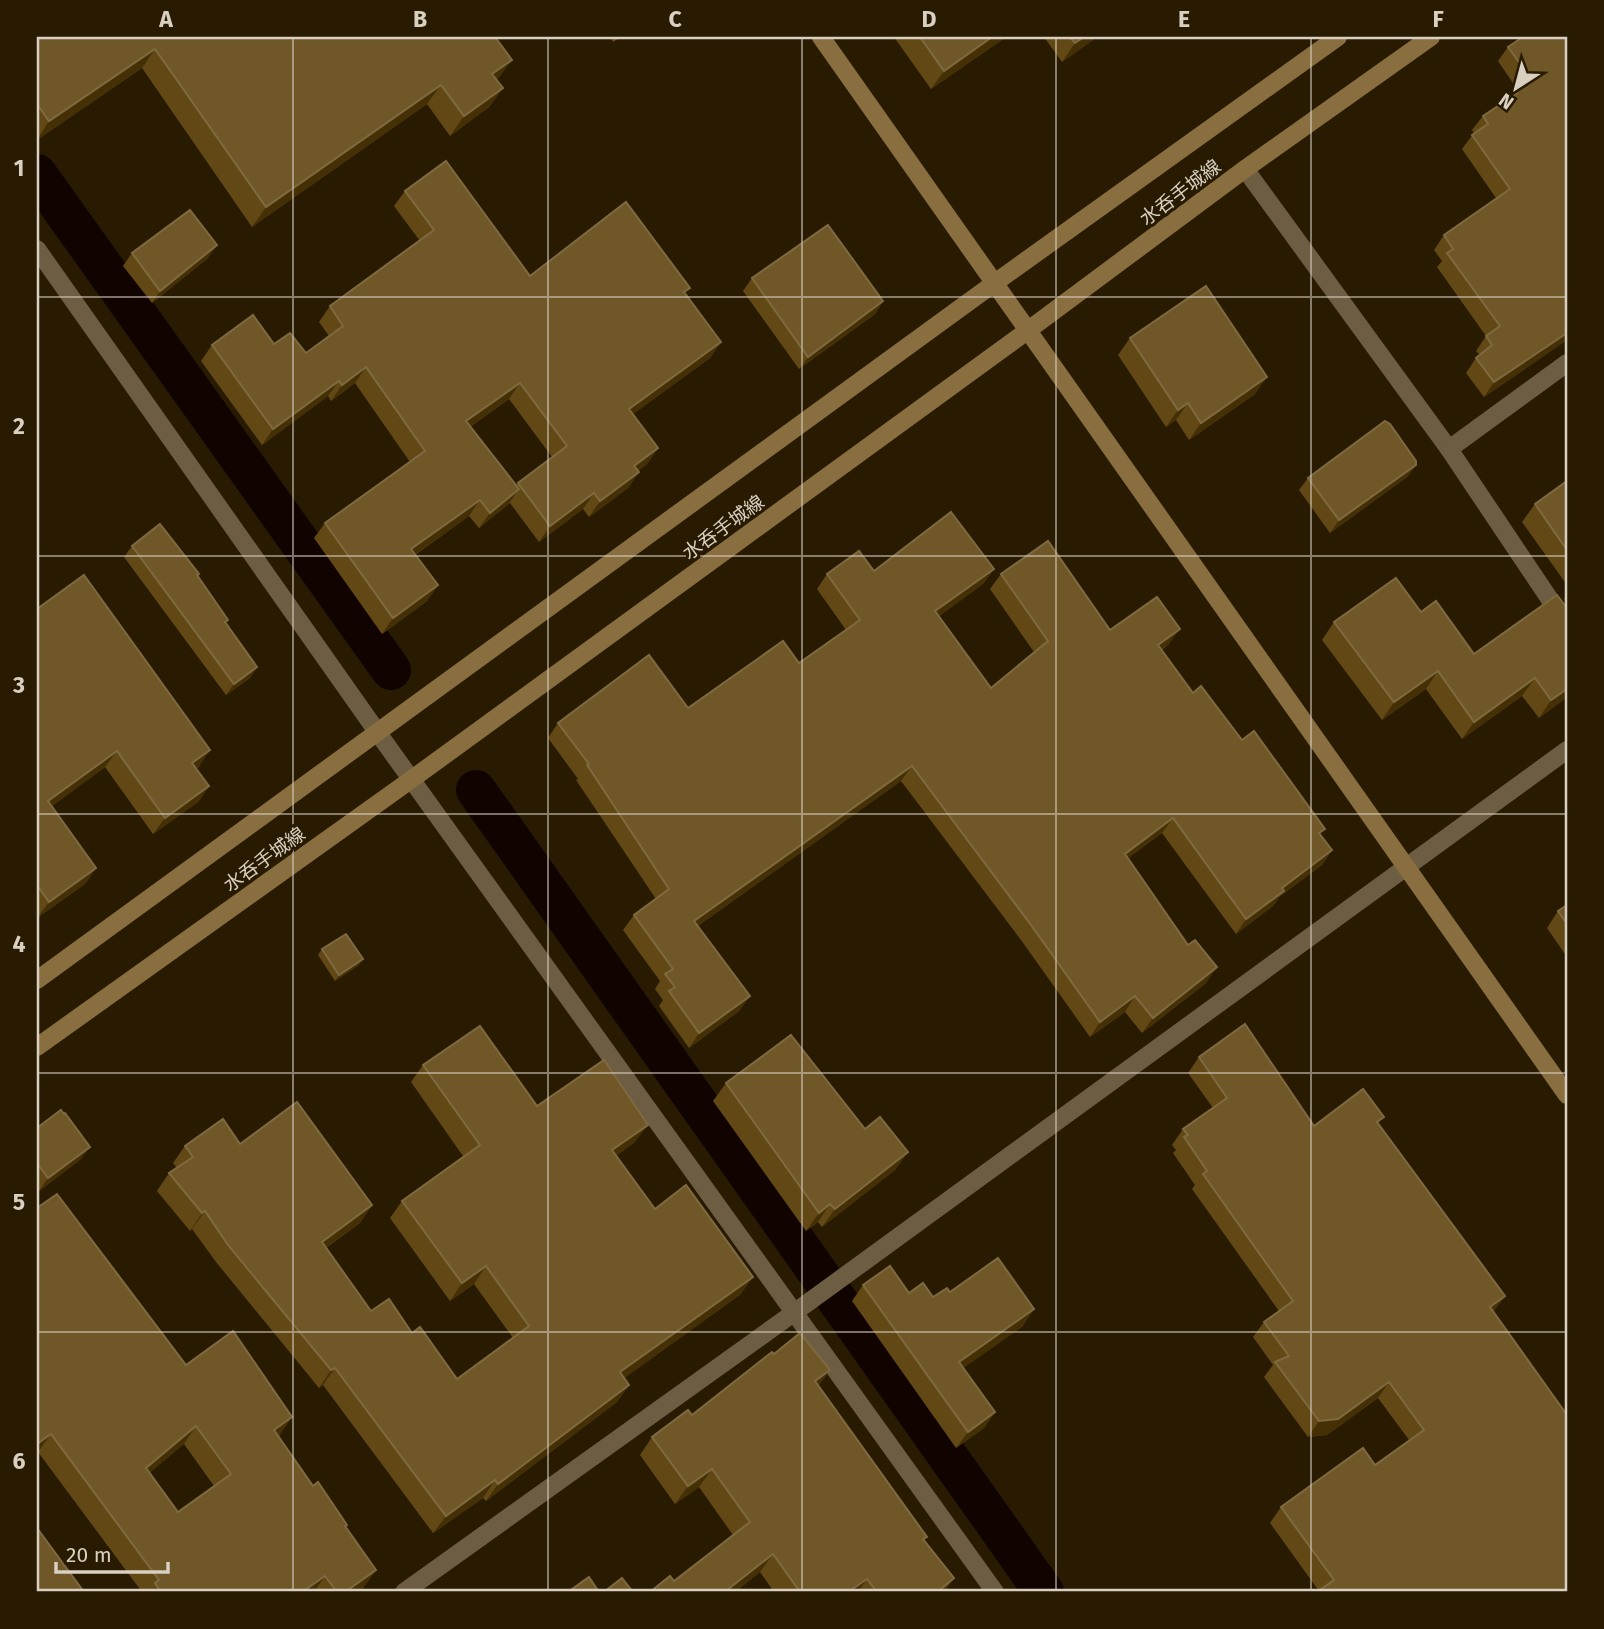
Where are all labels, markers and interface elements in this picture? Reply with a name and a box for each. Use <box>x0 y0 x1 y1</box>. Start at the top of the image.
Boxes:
text: A <box>158 5 173 33</box>
text: B <box>413 5 427 33</box>
text: C <box>668 5 682 33</box>
text: D <box>922 5 937 33</box>
text: E <box>1178 5 1190 33</box>
text: F <box>1432 5 1444 33</box>
north arrow <box>1482 52 1552 122</box>
text: N <box>1494 88 1518 114</box>
text: 1 <box>14 154 24 182</box>
street label: 水呑手城線 <box>1135 155 1225 230</box>
text: 2 <box>13 412 25 440</box>
street label: 水呑手城線 <box>678 490 768 565</box>
text: 3 <box>12 671 25 699</box>
street label: 水呑手城線 <box>219 822 309 897</box>
text: 4 <box>13 930 26 958</box>
text: 5 <box>13 1188 25 1216</box>
text: 6 <box>13 1447 26 1475</box>
scale bar <box>56 1531 168 1575</box>
text: 20 m <box>66 1542 112 1568</box>

